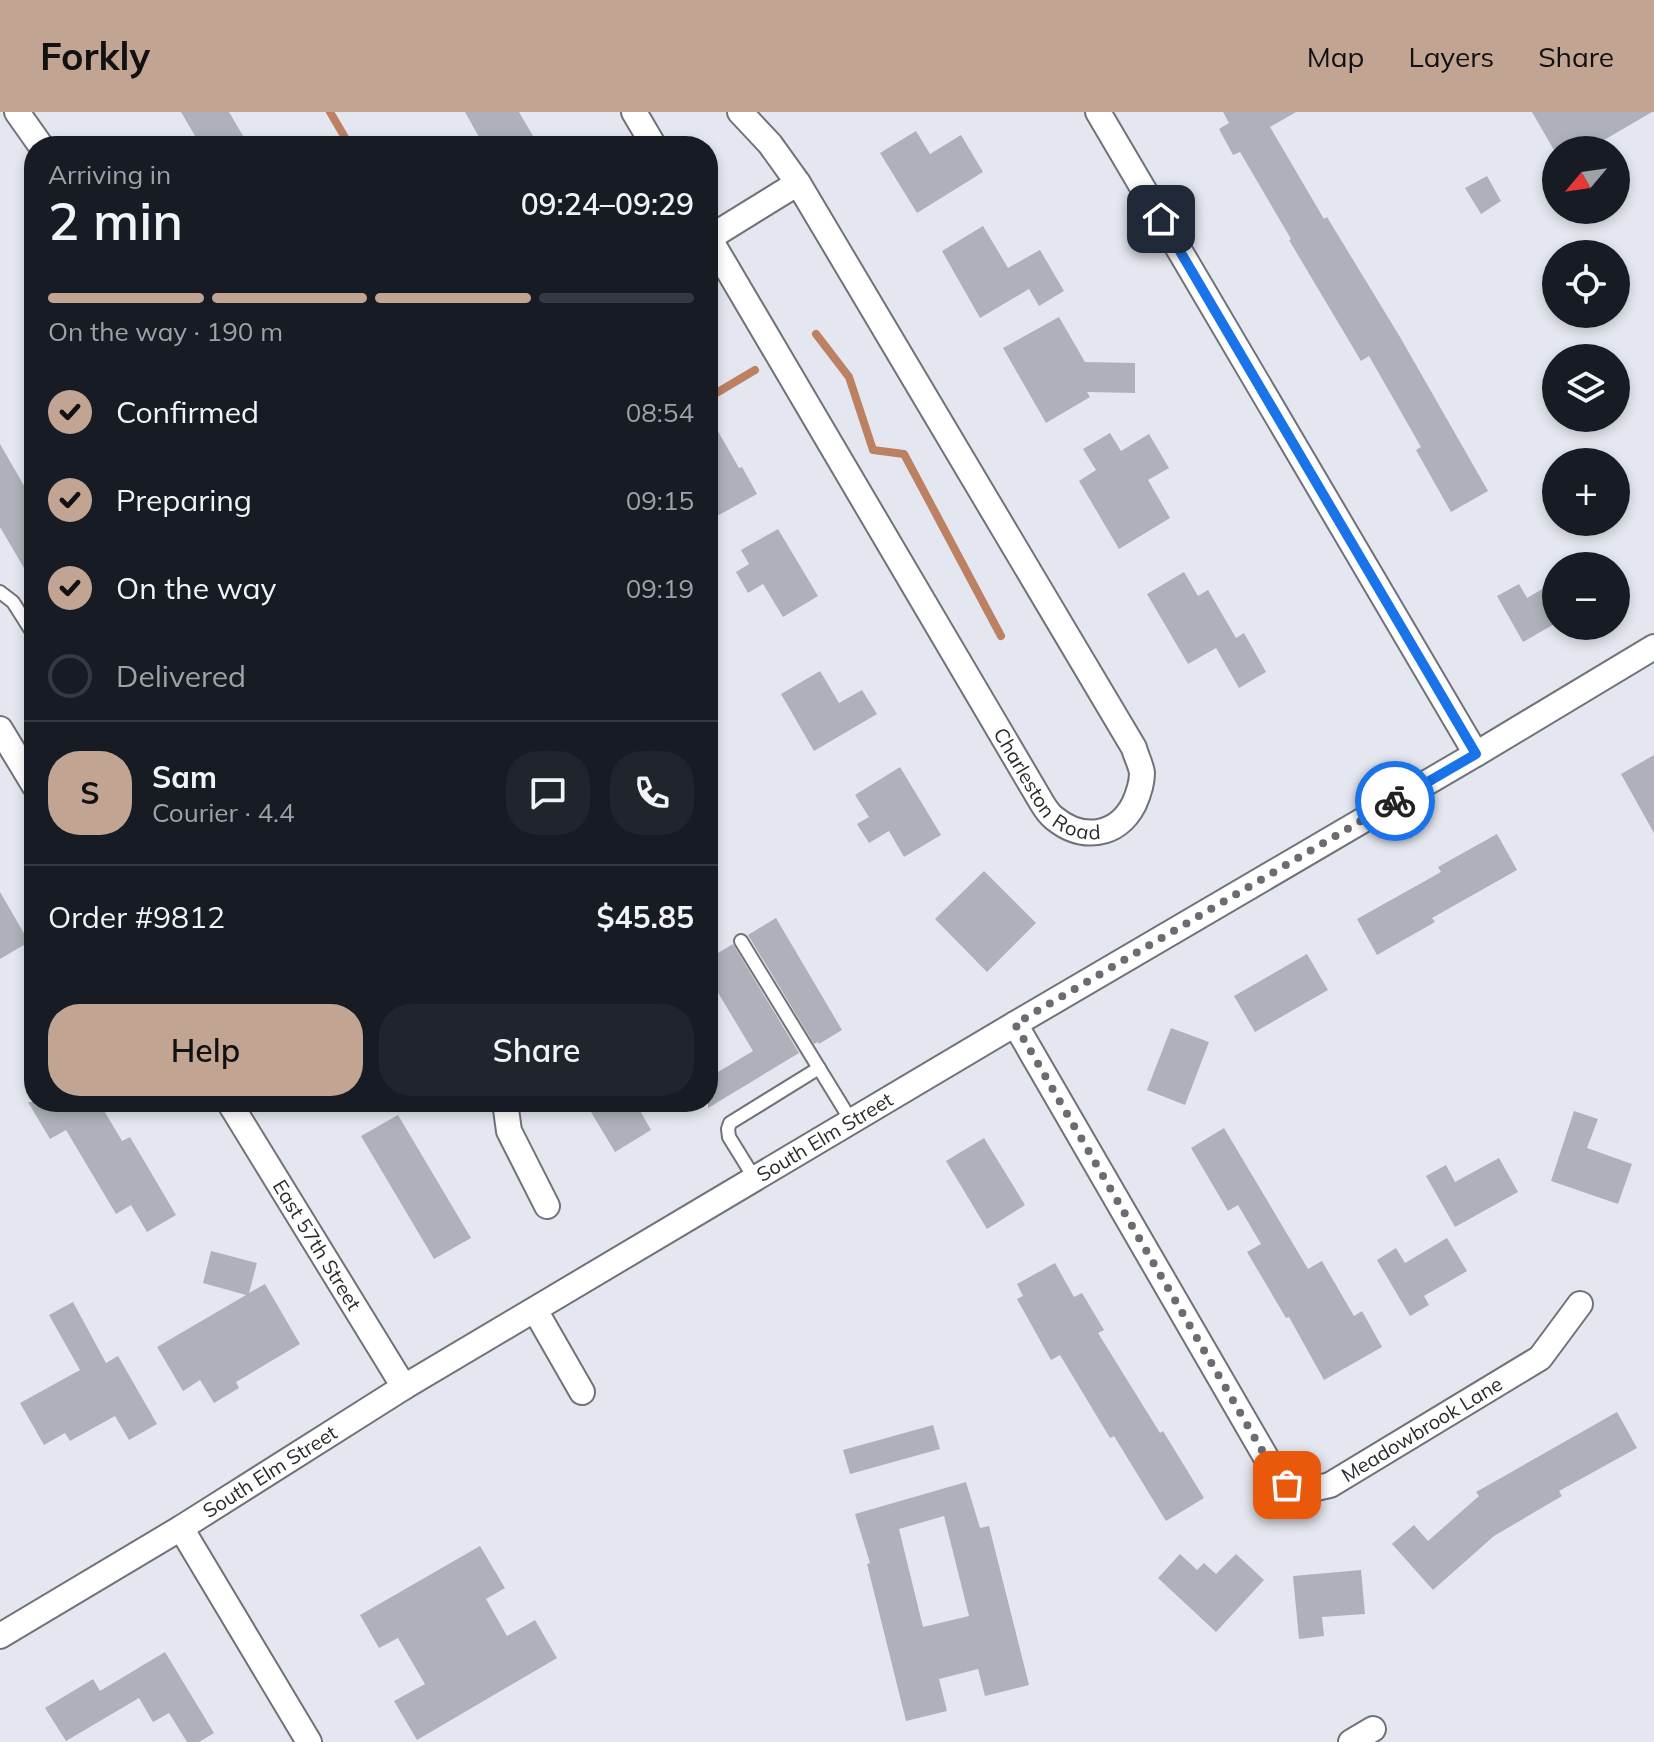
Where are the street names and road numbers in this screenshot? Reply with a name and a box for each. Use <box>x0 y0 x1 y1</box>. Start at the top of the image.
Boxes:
street label: Charleston Road <box>988 723 1101 845</box>
street label: South Elm Street <box>752 1087 897 1187</box>
street label: East 57th Street <box>268 1175 367 1315</box>
street label: Meadowbrook Lane <box>1337 1371 1507 1487</box>
street label: South Elm Street <box>198 1420 341 1523</box>

